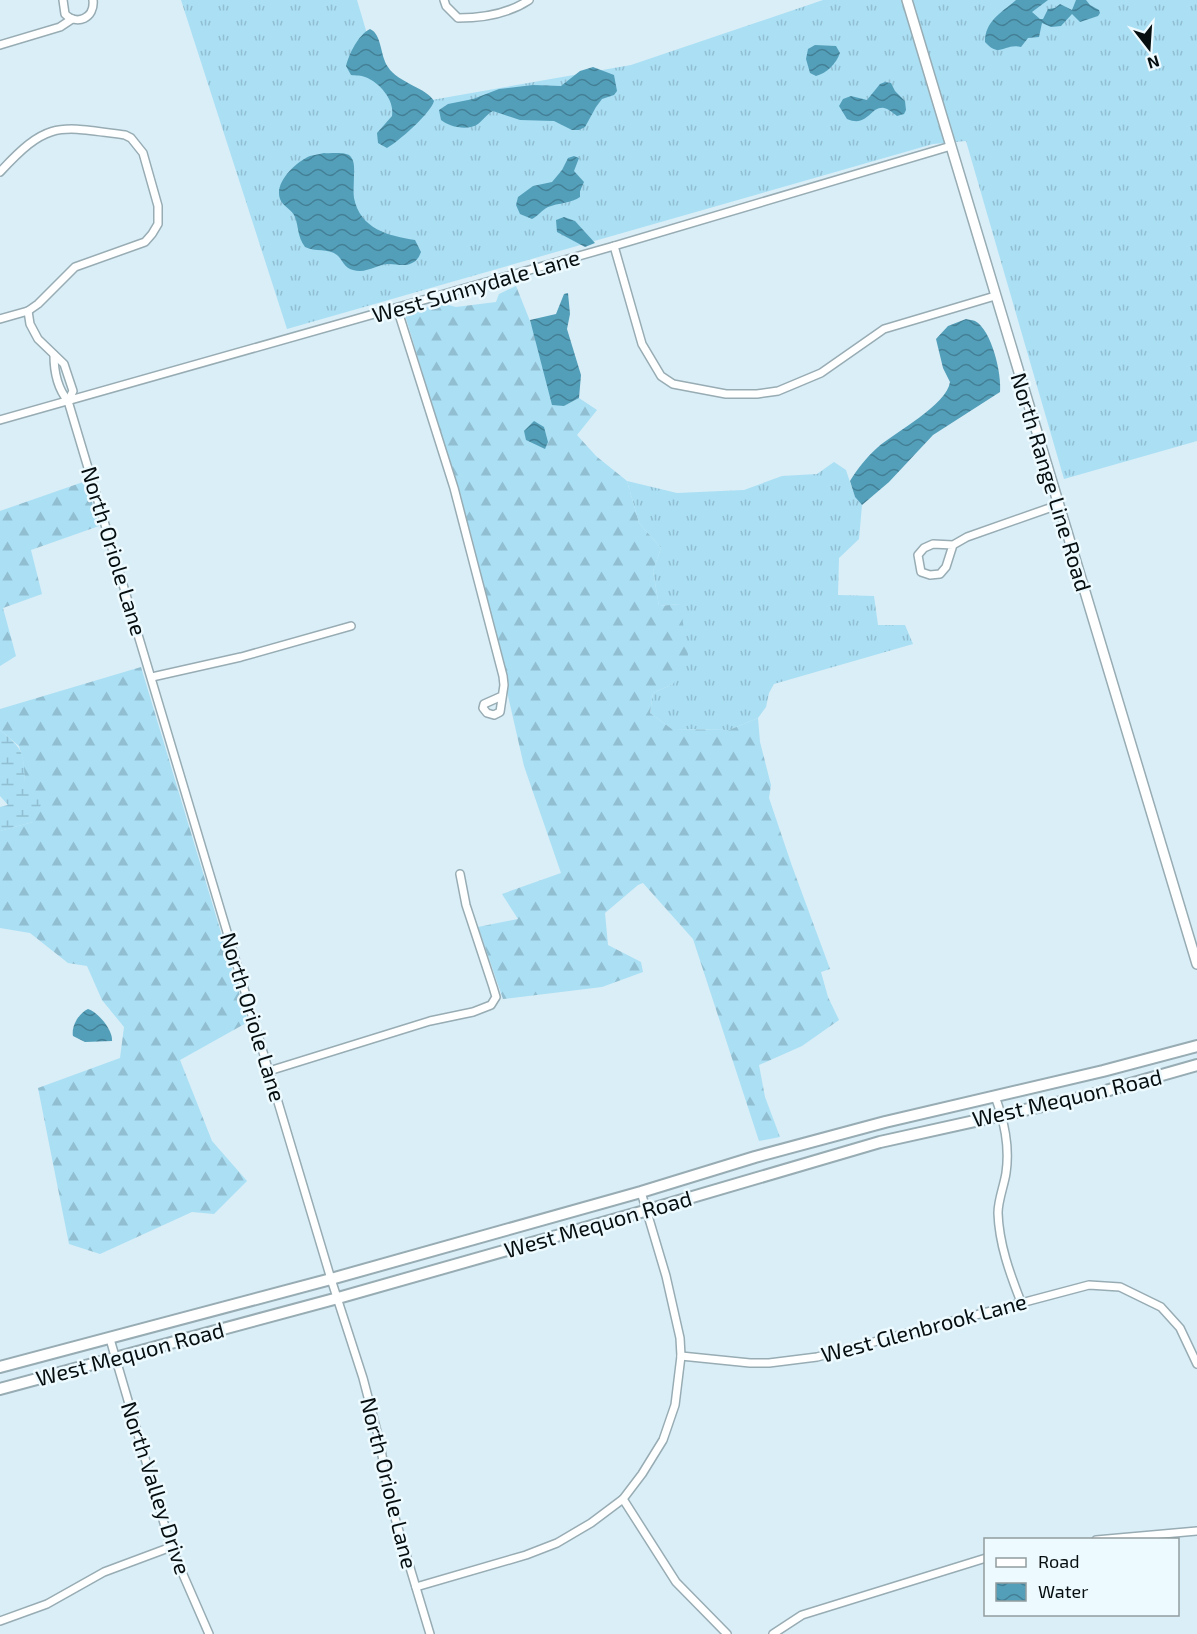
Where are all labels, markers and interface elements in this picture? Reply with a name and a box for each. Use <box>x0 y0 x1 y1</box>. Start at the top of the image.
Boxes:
north arrow <box>1119 18 1179 78</box>
text: N <box>1145 52 1162 74</box>
street label: West Sunnydale Lane <box>369 243 582 327</box>
street label: North Range Line Road <box>1006 369 1098 594</box>
street label: North Oriole Lane <box>77 463 153 638</box>
street label: North Oriole Lane <box>216 929 292 1104</box>
street label: West Mequon Road <box>969 1063 1164 1131</box>
street label: West Mequon Road <box>501 1184 694 1262</box>
street label: West Glenbrook Lane <box>818 1287 1029 1367</box>
street label: West Mequon Road <box>33 1315 227 1391</box>
street label: North Oriole Lane <box>356 1394 424 1571</box>
street label: North Valley Drive <box>117 1398 197 1577</box>
legend <box>984 1538 1179 1616</box>
text: Road <box>1038 1550 1079 1572</box>
text: Water <box>1038 1580 1088 1602</box>

